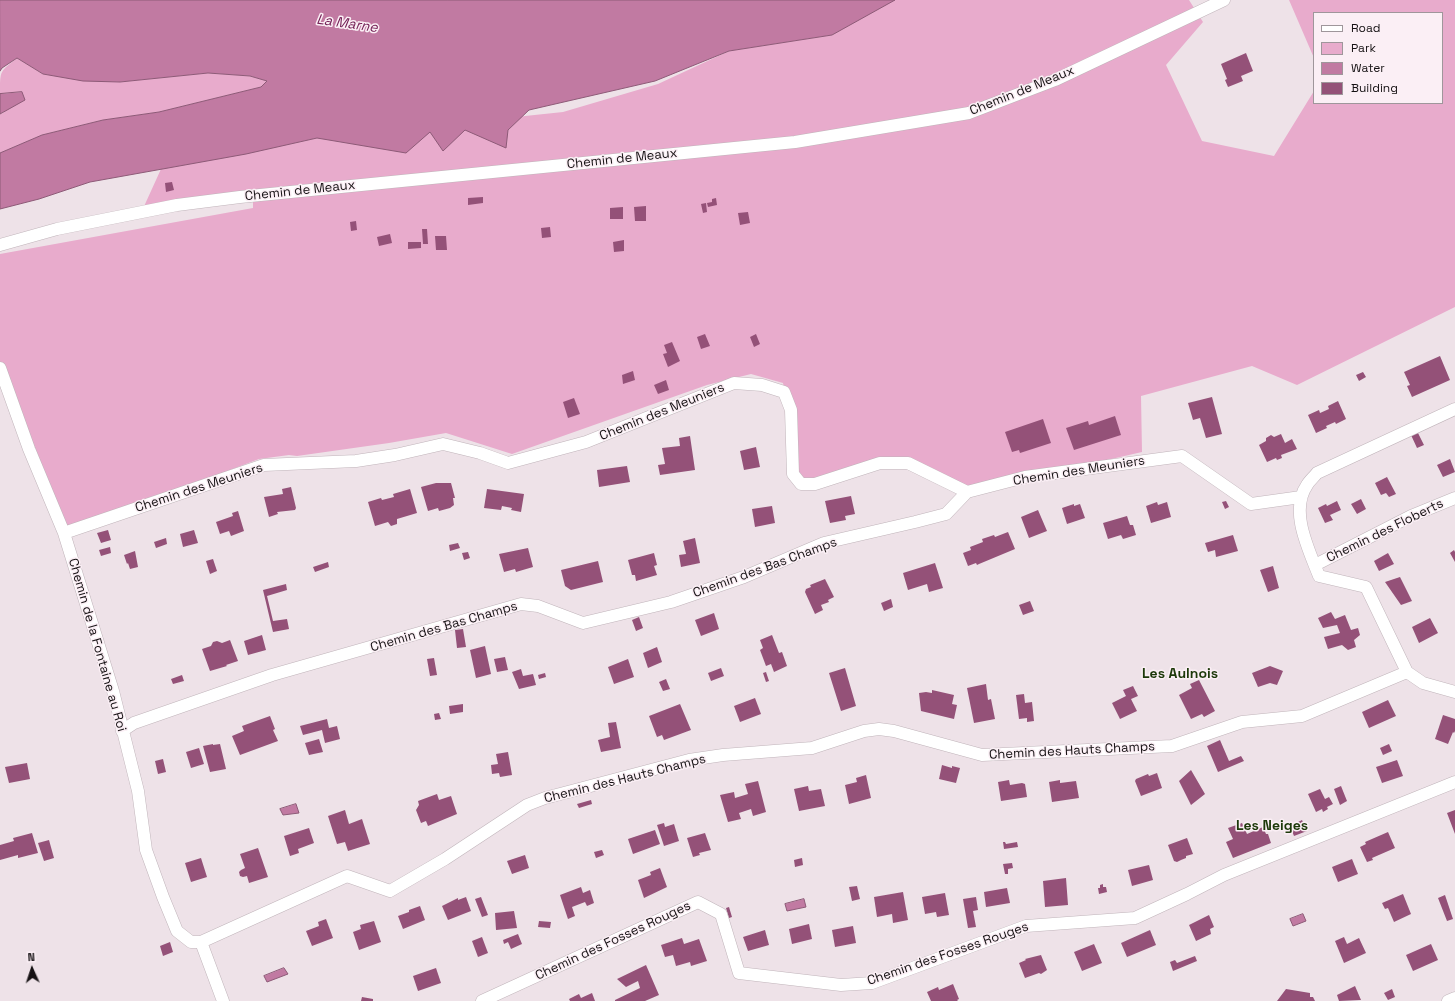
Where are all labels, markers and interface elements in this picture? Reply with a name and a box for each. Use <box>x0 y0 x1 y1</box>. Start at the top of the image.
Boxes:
water label: La Marne <box>315 11 379 37</box>
legend <box>1313 12 1443 104</box>
text: Road <box>1351 20 1380 36</box>
text: Park <box>1351 40 1376 56</box>
text: Water <box>1351 60 1385 76</box>
street label: Chemin de Meaux <box>968 63 1076 119</box>
text: Building <box>1351 80 1398 96</box>
street label: Chemin de Meaux <box>566 145 678 173</box>
street label: Chemin de Meaux <box>244 177 356 205</box>
street label: Chemin des Meuniers <box>597 380 727 444</box>
street label: Chemin des Meuniers <box>1012 453 1146 489</box>
street label: Chemin des Meuniers <box>133 460 265 516</box>
street label: Chemin des Floberts <box>1324 496 1446 566</box>
street label: Chemin des Bas Champs <box>691 535 839 601</box>
street label: Chemin de la Fontaine au Roi <box>65 557 129 733</box>
street label: Chemin des Bas Champs <box>369 599 519 655</box>
district label: Les Aulnois <box>1142 666 1218 682</box>
street label: Chemin des Hauts Champs <box>989 739 1155 763</box>
street label: Chemin des Hauts Champs <box>543 751 707 807</box>
district label: Les Neiges <box>1236 818 1308 834</box>
street label: Chemin des Fosses Rouges <box>533 898 693 984</box>
street label: Chemin des Fosses Rouges <box>865 919 1031 989</box>
north arrow <box>12 949 52 989</box>
text: N <box>27 950 35 964</box>

